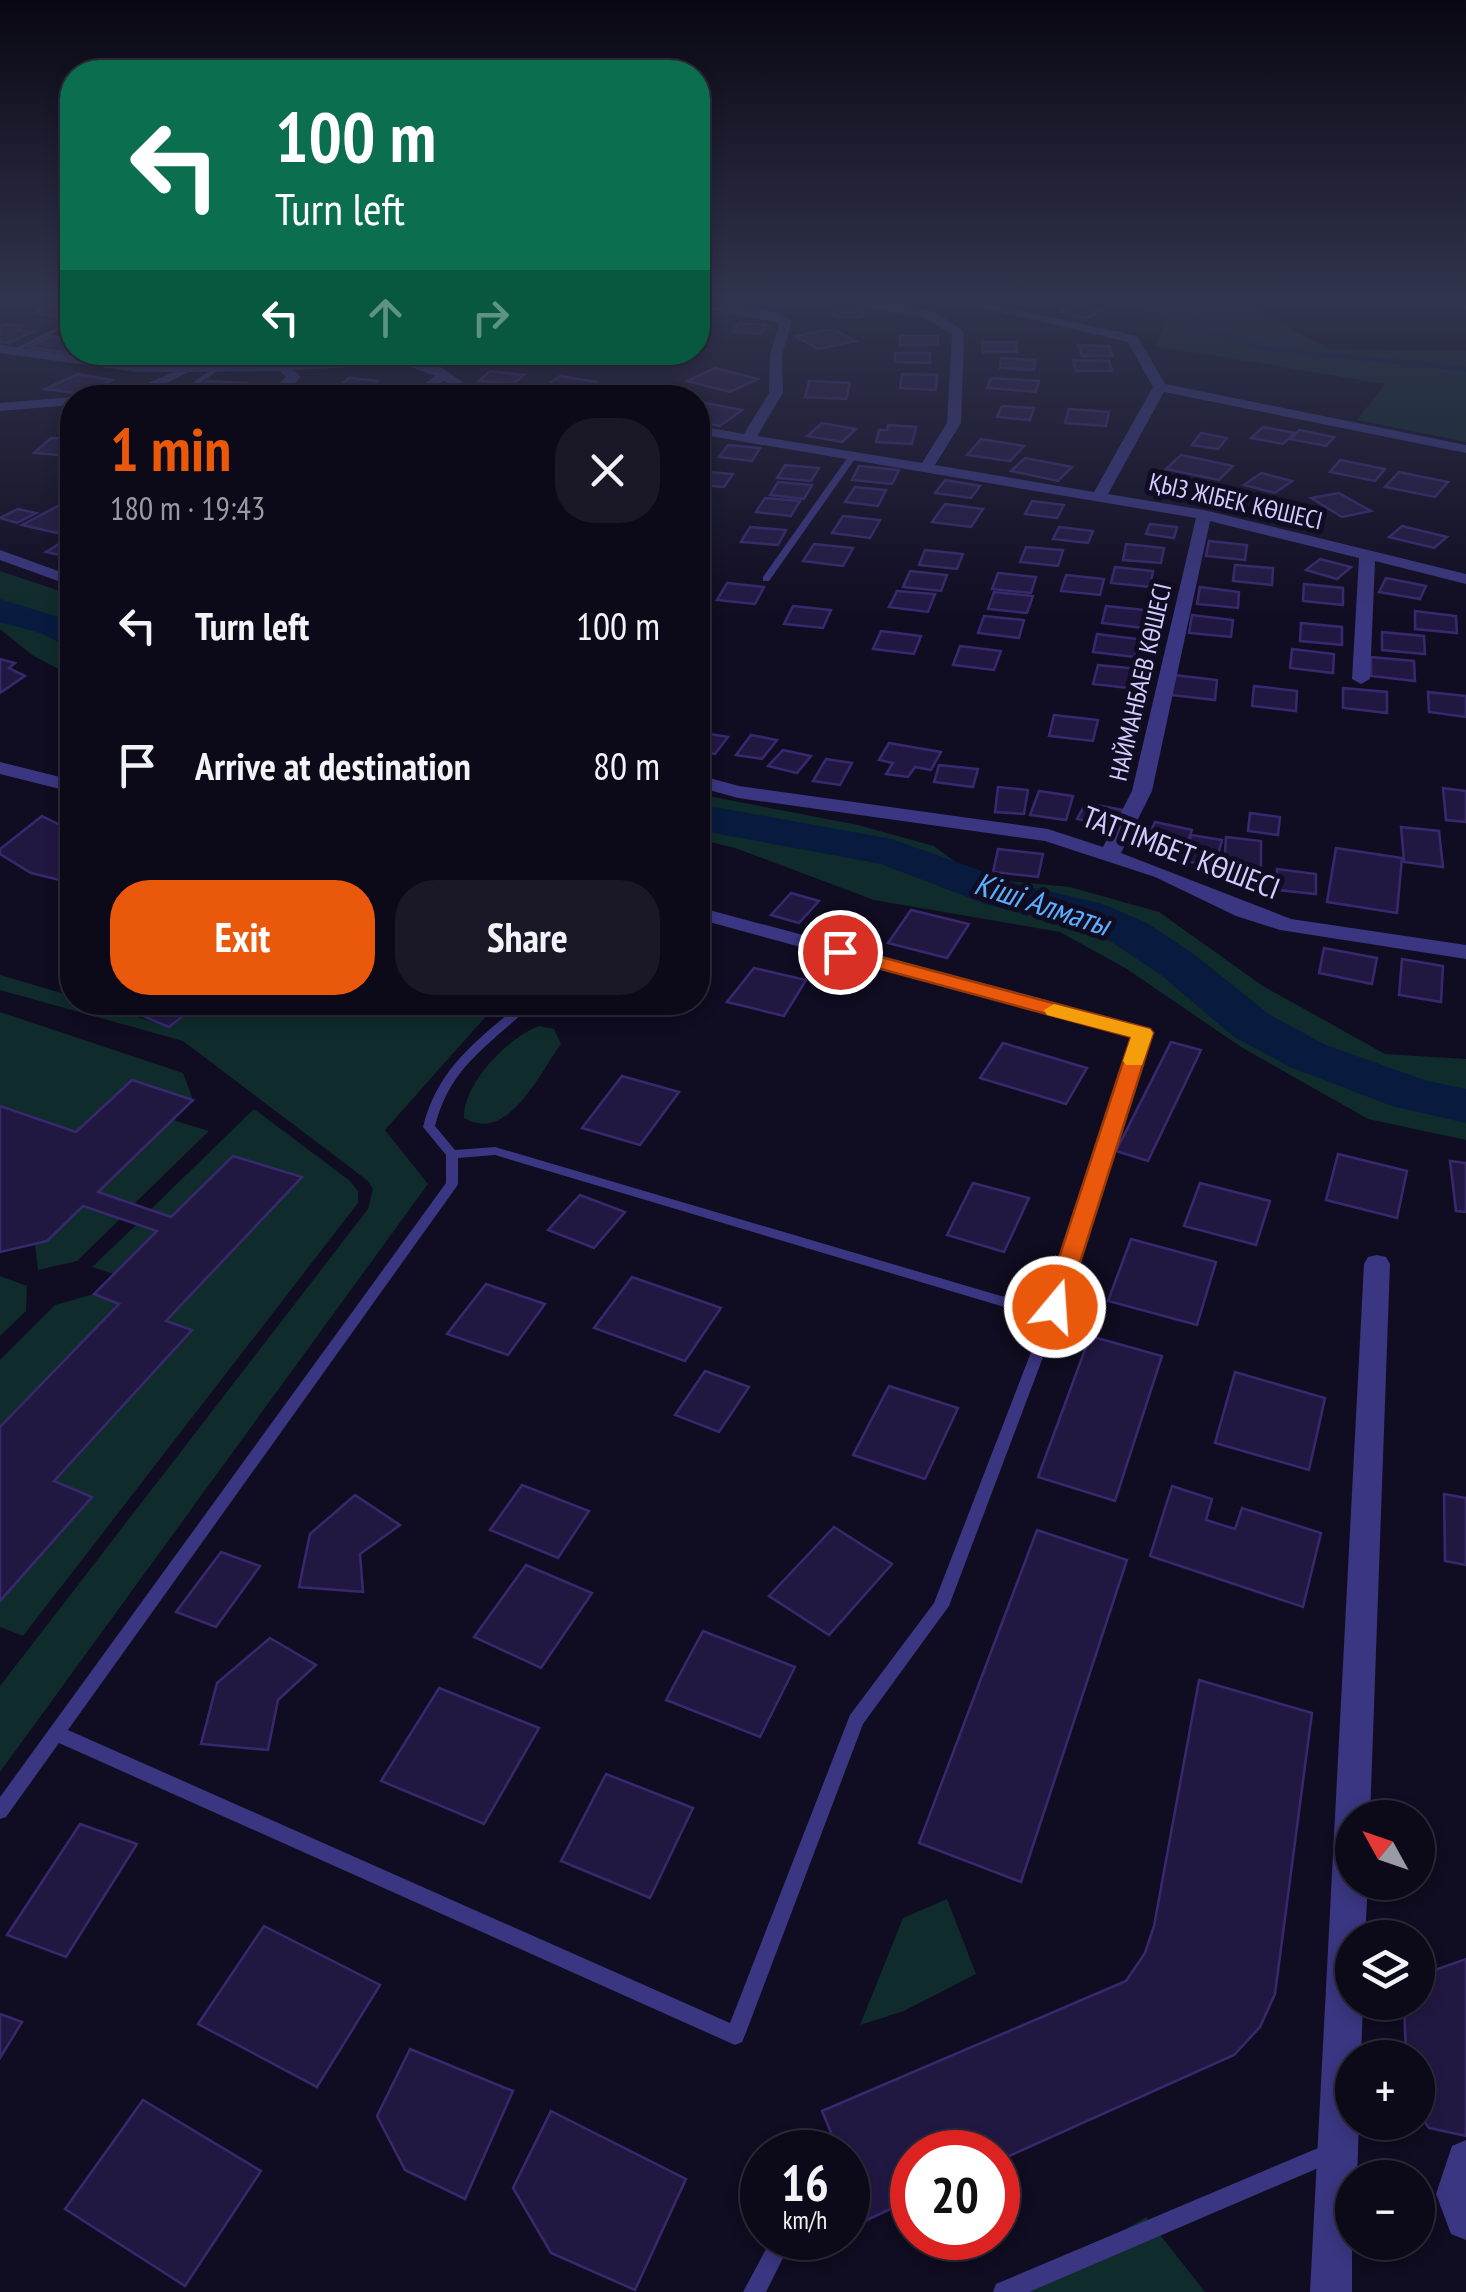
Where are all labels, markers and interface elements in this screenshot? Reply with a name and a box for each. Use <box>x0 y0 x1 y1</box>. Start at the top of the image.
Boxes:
text: 100 m <box>275 91 436 181</box>
icon: left <box>110 100 240 230</box>
text: Turn left <box>275 179 405 237</box>
icon: left <box>253 290 308 345</box>
icon: ahead <box>358 290 413 345</box>
icon: right <box>463 290 518 345</box>
text: 1 min <box>110 410 231 488</box>
button: close <box>555 418 660 523</box>
street label: ҚЫЗ ЖІБЕК КӨШЕСІ <box>1146 465 1326 537</box>
text: 180 m · 19:43 <box>110 487 265 529</box>
street label: НАЙМАНБАЕВ КӨШЕСІ <box>1102 580 1178 784</box>
icon: left <box>110 598 165 653</box>
text: Turn left <box>195 601 309 650</box>
text: 100 m <box>576 601 660 650</box>
icon: arrive <box>110 738 165 793</box>
text: Arrive at destination <box>195 741 471 790</box>
text: 80 m <box>593 741 660 790</box>
street label: ТАТТІМБЕТ КӨШЕСІ <box>1077 796 1286 907</box>
water label: Кіші Алматы <box>969 862 1118 945</box>
button: Exit <box>110 880 375 995</box>
button: Share <box>395 880 660 995</box>
pin <box>798 910 883 995</box>
icon: arrive <box>813 925 868 980</box>
position arrow <box>1003 1255 1107 1359</box>
north arrow <box>1335 1800 1435 1900</box>
map controls <box>1335 1800 1435 2260</box>
button: layers <box>1335 1920 1435 2020</box>
button: + <box>1335 2040 1435 2140</box>
speed limit sign: 20 <box>890 2130 1020 2260</box>
text: 16 <box>781 2150 829 2215</box>
button: − <box>1335 2160 1435 2260</box>
text: km/h <box>783 2204 827 2236</box>

